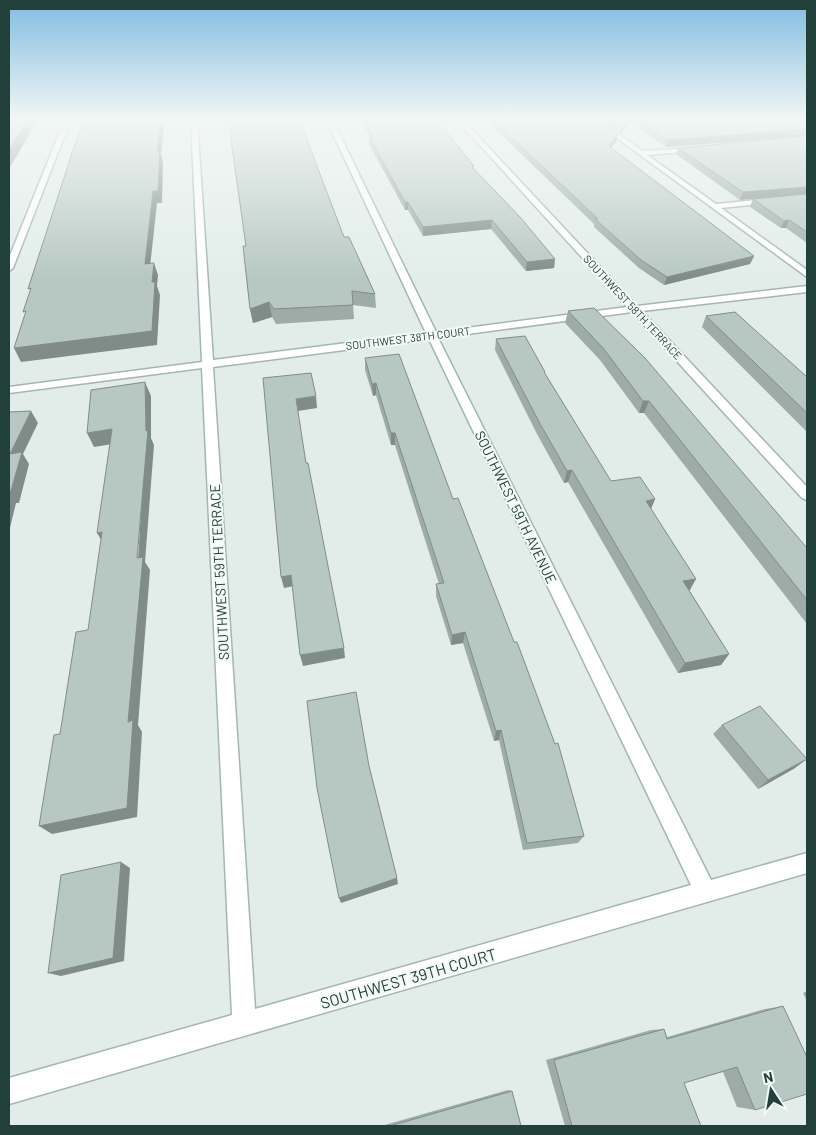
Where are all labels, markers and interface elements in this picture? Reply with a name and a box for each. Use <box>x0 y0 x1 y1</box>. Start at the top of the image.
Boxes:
street label: SOUTHWEST 58TH TERRACE <box>581 252 685 362</box>
street label: SOUTHWEST 38TH COURT <box>345 324 471 352</box>
street label: SOUTHWEST 59TH AVENUE <box>472 428 560 586</box>
street label: SOUTHWEST 59TH TERRACE <box>206 484 232 660</box>
street label: SOUTHWEST 39TH COURT <box>318 944 498 1012</box>
north arrow <box>746 1065 796 1115</box>
text: N <box>762 1068 775 1086</box>

